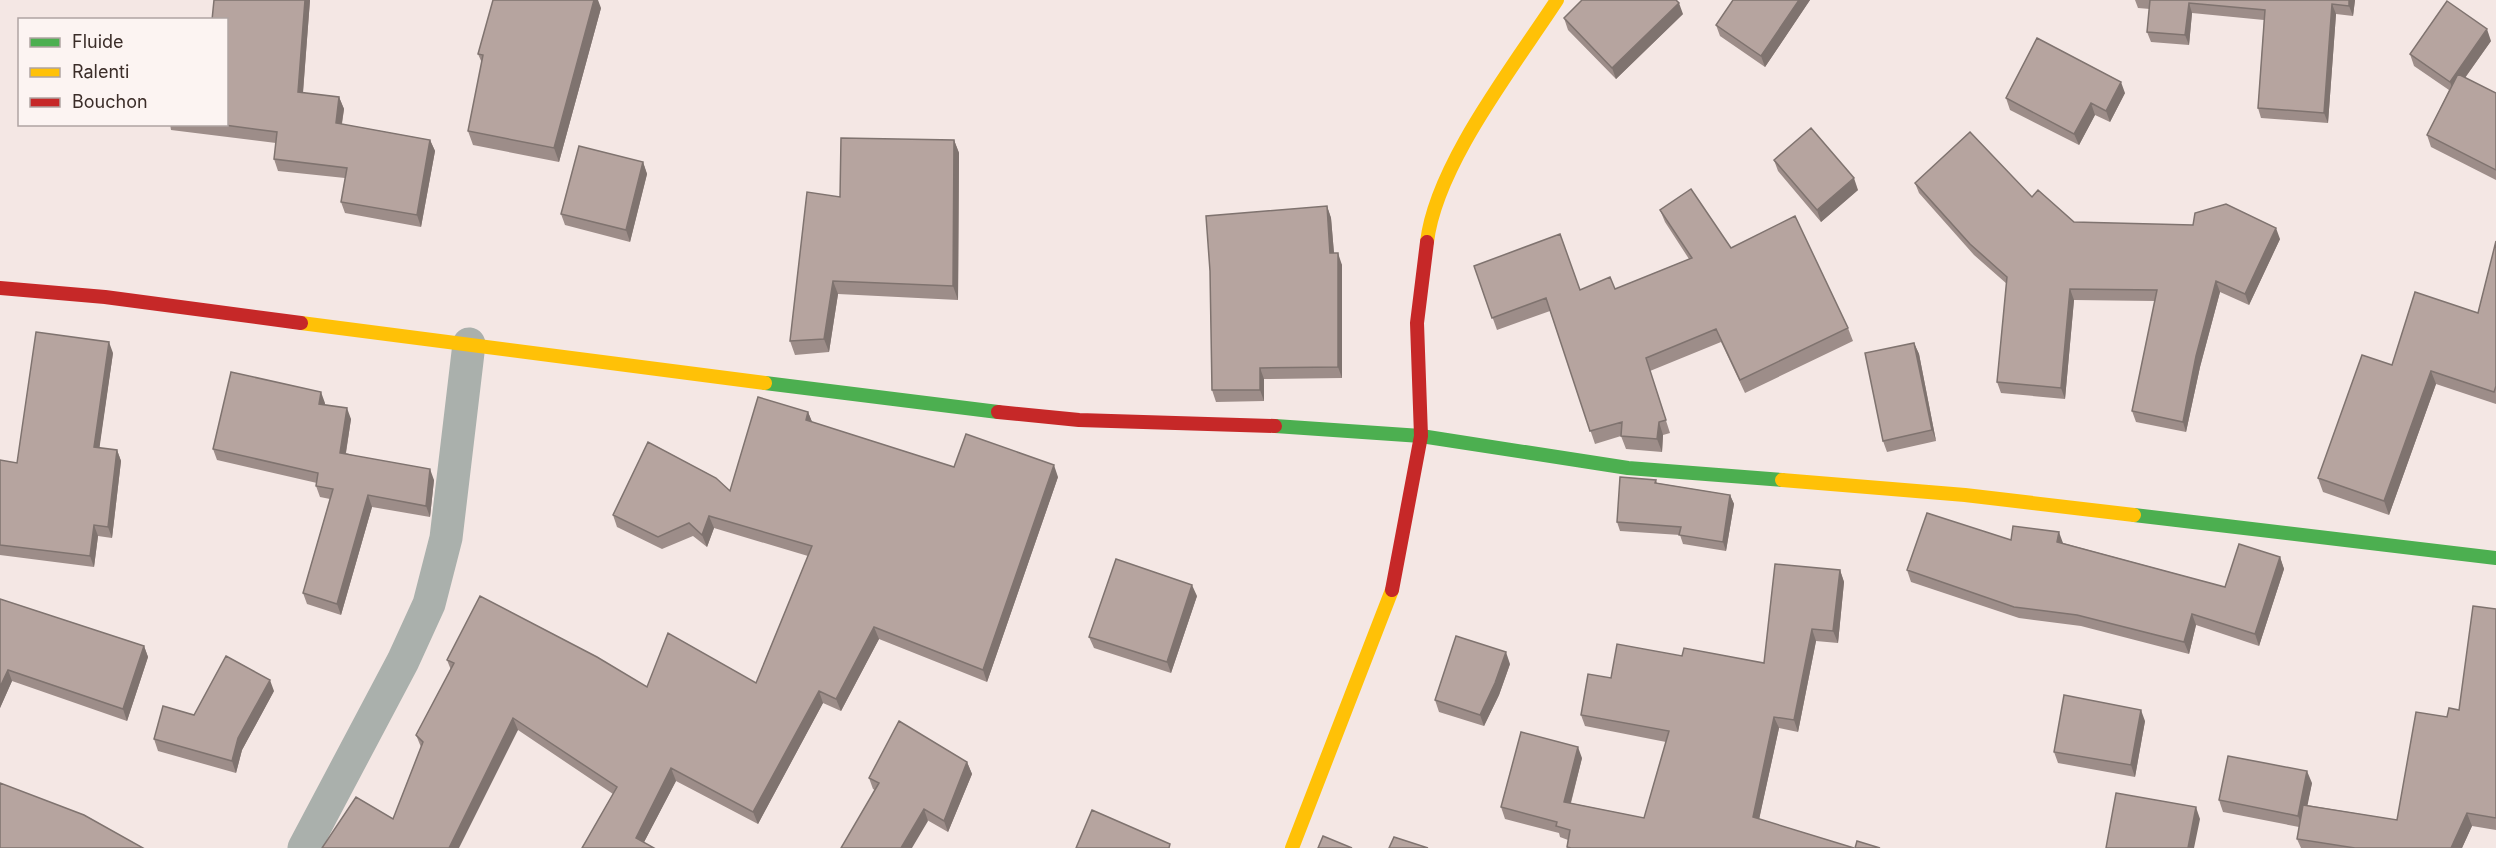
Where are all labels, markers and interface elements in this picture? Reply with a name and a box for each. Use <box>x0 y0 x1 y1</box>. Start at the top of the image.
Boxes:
legend <box>18 18 228 126</box>
text: Fluide <box>72 31 124 52</box>
text: Ralenti <box>72 61 129 82</box>
text: Bouchon <box>72 91 148 112</box>

